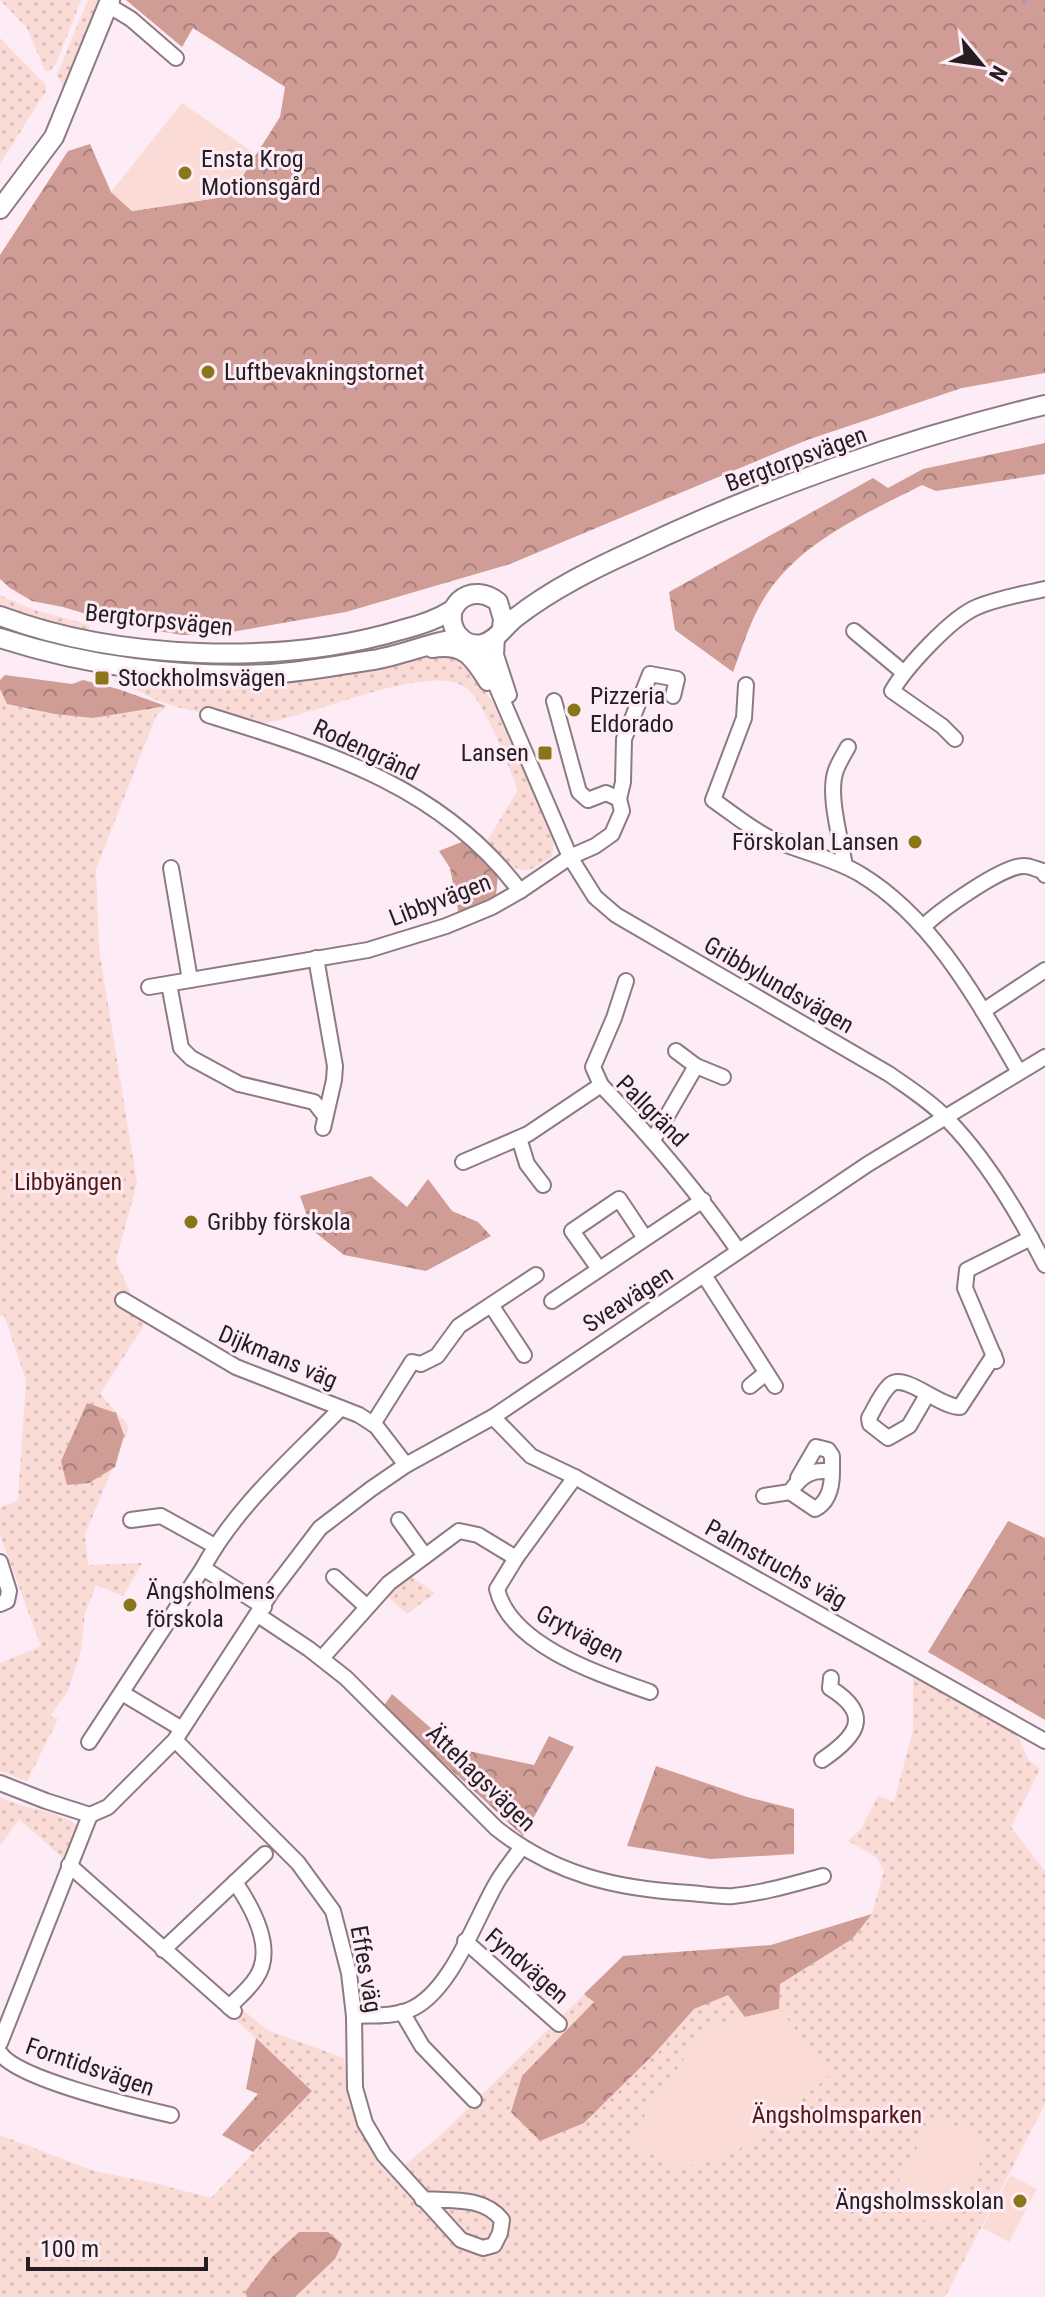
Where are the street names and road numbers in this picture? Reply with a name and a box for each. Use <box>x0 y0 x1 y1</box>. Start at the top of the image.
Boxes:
street label: Bergtorpsvägen <box>721 420 871 498</box>
street label: Bergtorpsvägen <box>84 598 234 642</box>
street label: Rodengränd <box>309 713 423 787</box>
street label: Libbyvägen <box>385 868 495 932</box>
street label: Gribbylundsvägen <box>699 931 859 1039</box>
street label: Pallgränd <box>610 1069 694 1153</box>
street label: Sveavägen <box>578 1260 678 1338</box>
street label: Dijkmans väg <box>214 1319 342 1395</box>
street label: Palmstruchs väg <box>700 1514 852 1614</box>
street label: Grytvägen <box>531 1599 629 1669</box>
street label: Ättehagsvägen <box>420 1719 542 1837</box>
street label: Fyndvägen <box>480 1922 574 2010</box>
street label: Effes väg <box>345 1923 387 2015</box>
street label: Forntidsvägen <box>22 2032 158 2102</box>

